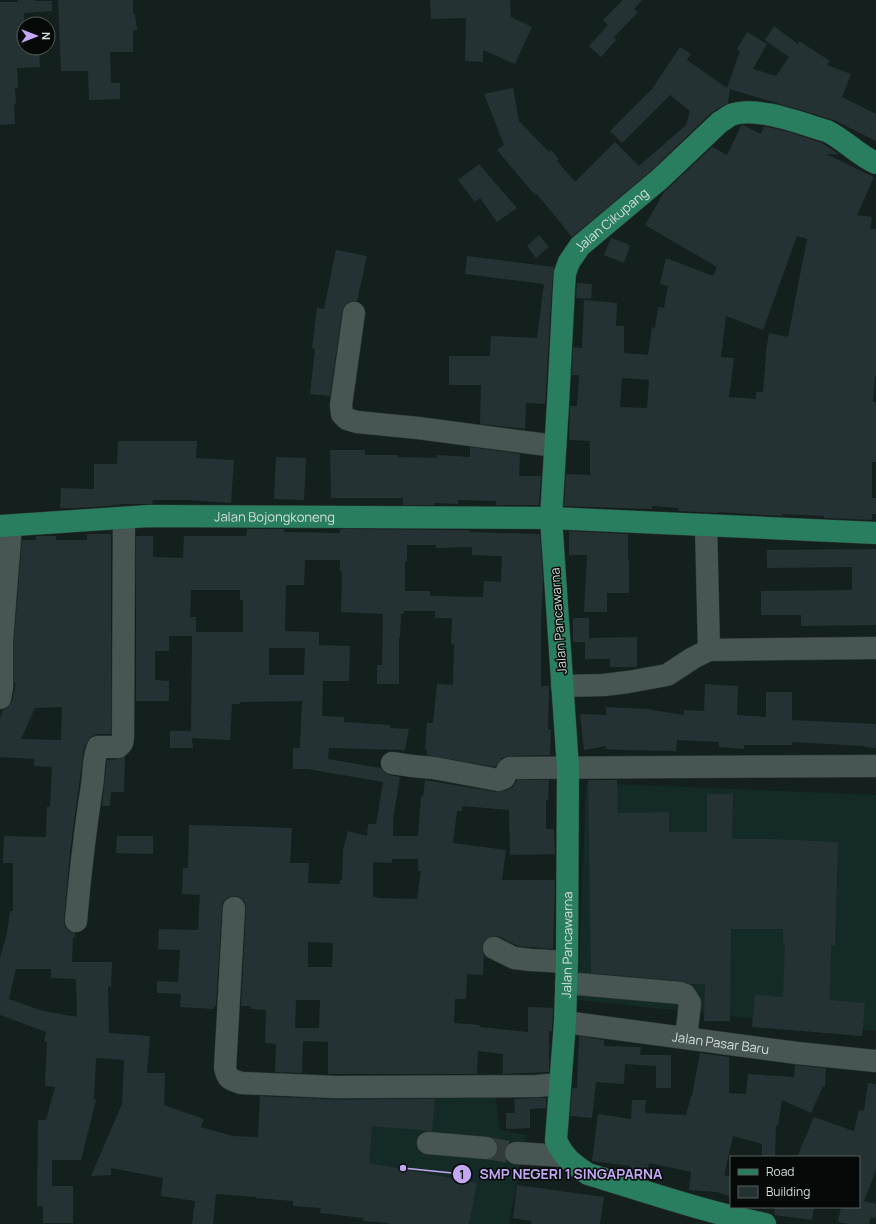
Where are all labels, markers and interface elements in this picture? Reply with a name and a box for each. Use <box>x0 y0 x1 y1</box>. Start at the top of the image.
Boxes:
north arrow <box>16 16 56 56</box>
text: N <box>39 32 54 40</box>
street label: Jalan Cikupang <box>570 184 652 255</box>
street label: Jalan Bojongkoneng <box>214 507 335 526</box>
street label: Jalan Pancawarna <box>545 567 571 675</box>
street label: Jalan Pancawarna <box>557 891 576 999</box>
street label: Jalan Pasar Baru <box>671 1027 770 1058</box>
legend <box>730 1156 860 1208</box>
callout: SMP NEGERI 1 SINGAPARNA <box>452 1161 671 1187</box>
text: Road <box>766 1163 794 1180</box>
text: SMP NEGERI 1 SINGAPARNA <box>480 1164 663 1183</box>
text: 1 <box>459 1166 465 1183</box>
text: Building <box>766 1183 810 1200</box>

